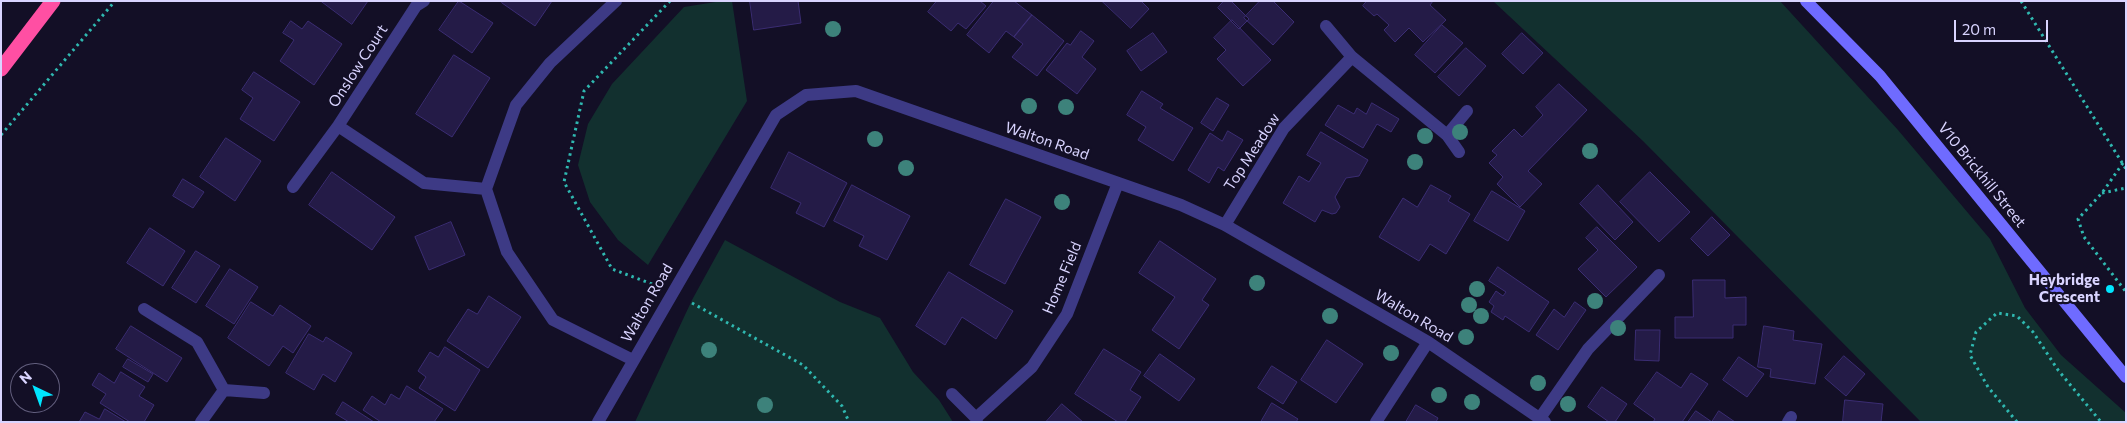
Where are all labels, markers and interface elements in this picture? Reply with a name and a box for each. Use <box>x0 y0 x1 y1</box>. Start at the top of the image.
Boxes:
scale bar <box>1957 10 2051 42</box>
text: 20 m <box>1962 20 1996 38</box>
street label: Onslow Court <box>325 21 391 111</box>
street label: Top Meadow <box>1220 110 1284 194</box>
street label: Walton Road <box>1003 118 1091 164</box>
street label: V10 Brickhill Street <box>1934 119 2030 231</box>
street label: Home Field <box>1039 239 1085 317</box>
street label: Walton Road <box>617 261 677 345</box>
place label: Heybridge Crescent <box>2029 271 2100 306</box>
marker: Heybridge Crescent <box>2104 283 2116 295</box>
street label: Walton Road <box>1372 286 1456 346</box>
north arrow <box>10 363 60 413</box>
text: N <box>16 367 35 387</box>

